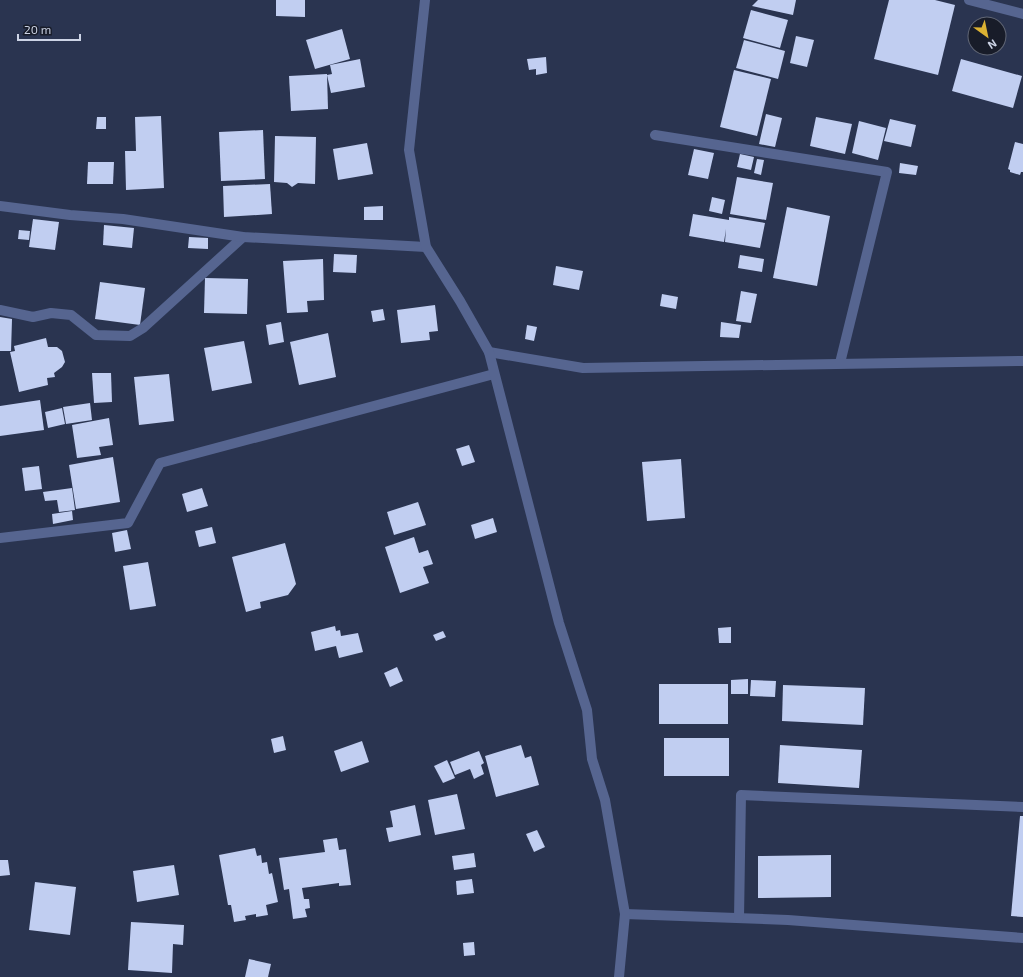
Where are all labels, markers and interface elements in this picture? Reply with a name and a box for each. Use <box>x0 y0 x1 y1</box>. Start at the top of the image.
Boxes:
scale bar <box>18 16 80 42</box>
north arrow <box>967 16 1007 56</box>
text: 20 m <box>24 22 51 36</box>
text: N <box>986 37 1000 52</box>

